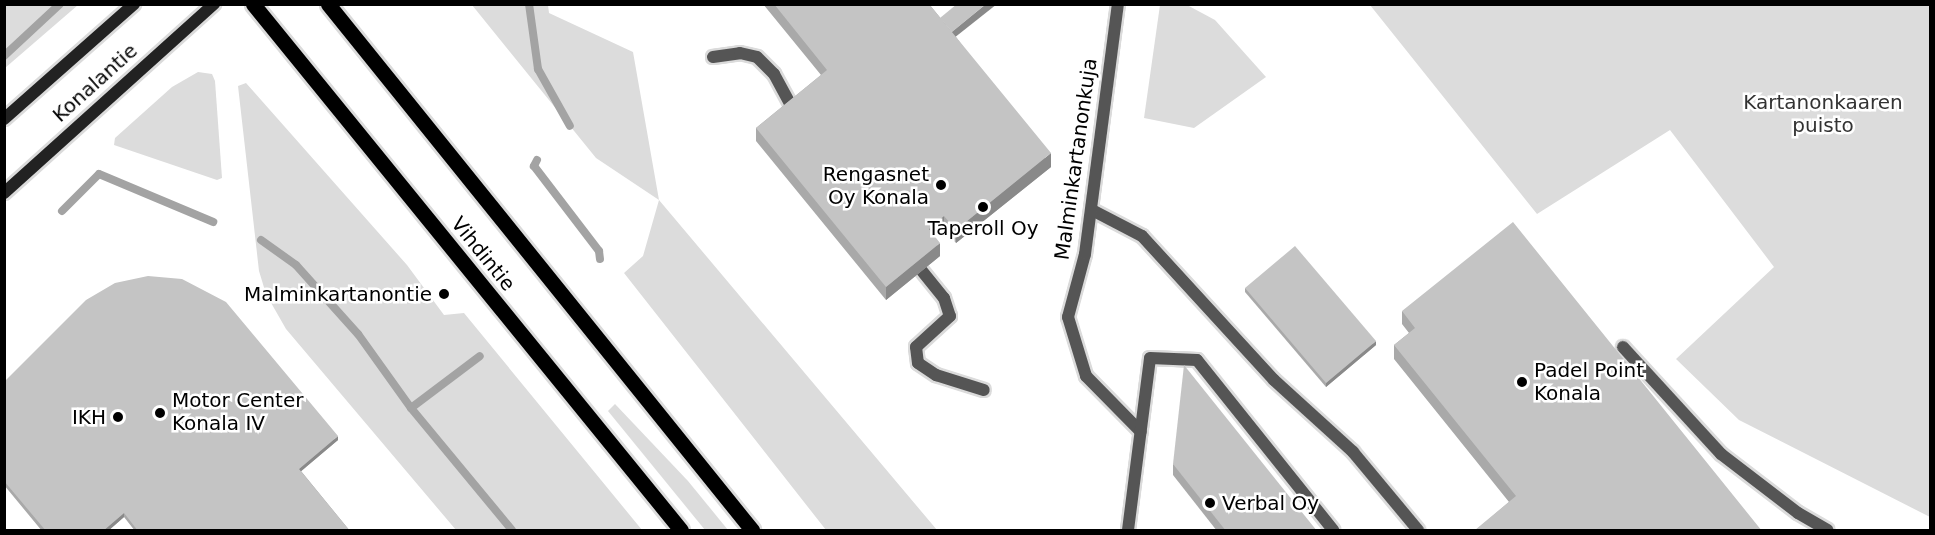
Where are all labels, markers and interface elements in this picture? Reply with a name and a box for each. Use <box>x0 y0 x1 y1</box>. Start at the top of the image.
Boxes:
street label: Konalantie <box>48 39 142 127</box>
street label: Malminkartanonkuja <box>1050 57 1102 261</box>
park label: Kartanonkaaren puisto <box>1743 90 1903 137</box>
place label: Rengasnet Oy Konala <box>823 162 929 209</box>
marker: Rengasnet Oy Konala <box>934 178 948 192</box>
marker: Taperoll Oy <box>976 200 990 214</box>
street label: Vihdintie <box>446 212 520 296</box>
place label: Taperoll Oy <box>927 216 1039 240</box>
place label: Malminkartanontie <box>244 282 432 306</box>
marker: Malminkartanontie <box>437 287 451 301</box>
place label: Padel Point Konala <box>1534 358 1644 405</box>
marker: Padel Point Konala <box>1515 375 1529 389</box>
place label: Motor Center Konala IV <box>172 389 303 436</box>
place label: IKH <box>72 405 106 429</box>
marker: Motor Center Konala IV <box>153 406 167 420</box>
marker: IKH <box>111 410 125 424</box>
place label: Verbal Oy <box>1222 491 1319 515</box>
marker: Verbal Oy <box>1203 496 1217 510</box>

